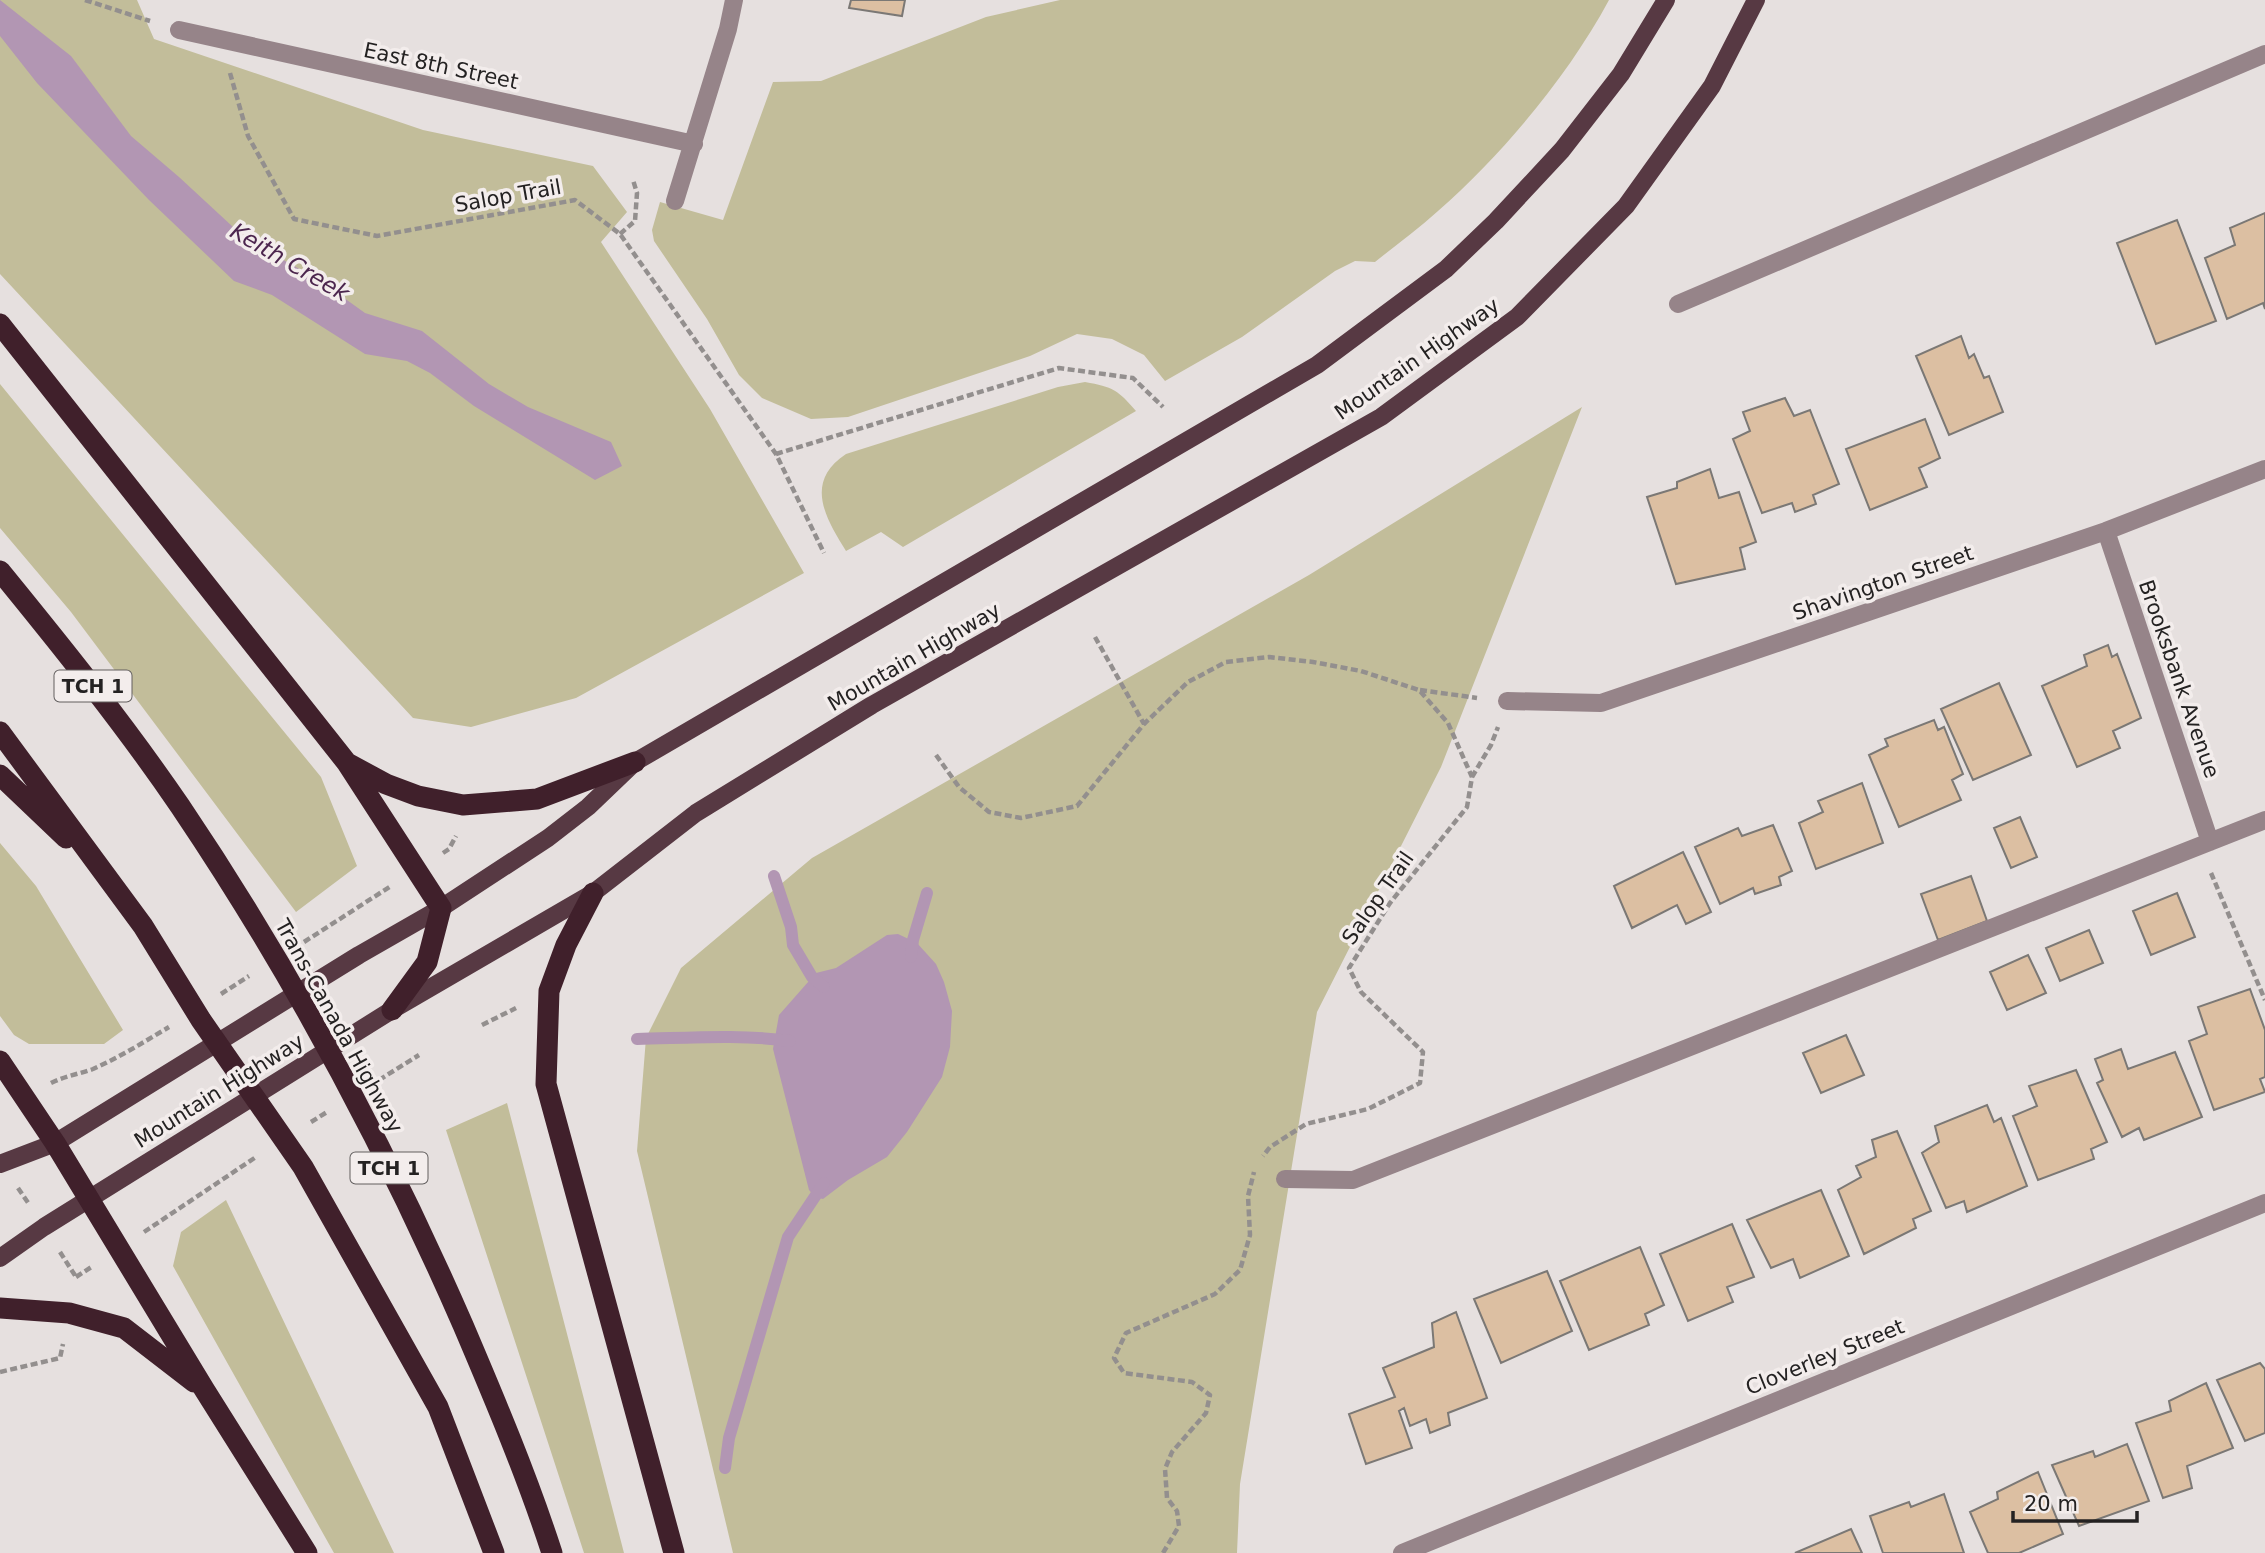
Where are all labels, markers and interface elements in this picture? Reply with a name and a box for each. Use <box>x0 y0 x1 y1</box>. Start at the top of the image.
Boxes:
street label: East 8th Street <box>362 38 520 94</box>
street label: Salop Trail <box>453 175 563 217</box>
water label: Keith Creek <box>226 218 355 307</box>
street label: Mountain Highway <box>1330 293 1504 425</box>
street label: Shavington Street <box>1790 541 1976 625</box>
street label: Brooksbank Avenue <box>2134 577 2224 781</box>
street label: Mountain Highway <box>823 598 1005 716</box>
road number: TCH 1 <box>55 670 132 702</box>
street label: Salop Trail <box>1337 847 1419 949</box>
street label: Trans-Canada Highway <box>270 914 408 1137</box>
street label: Mountain Highway <box>130 1029 308 1153</box>
road number: TCH 1 <box>350 1152 428 1184</box>
street label: Cloverley Street <box>1742 1314 1908 1400</box>
scale bar <box>2013 1480 2137 1524</box>
text: 20 m <box>2024 1492 2078 1516</box>

